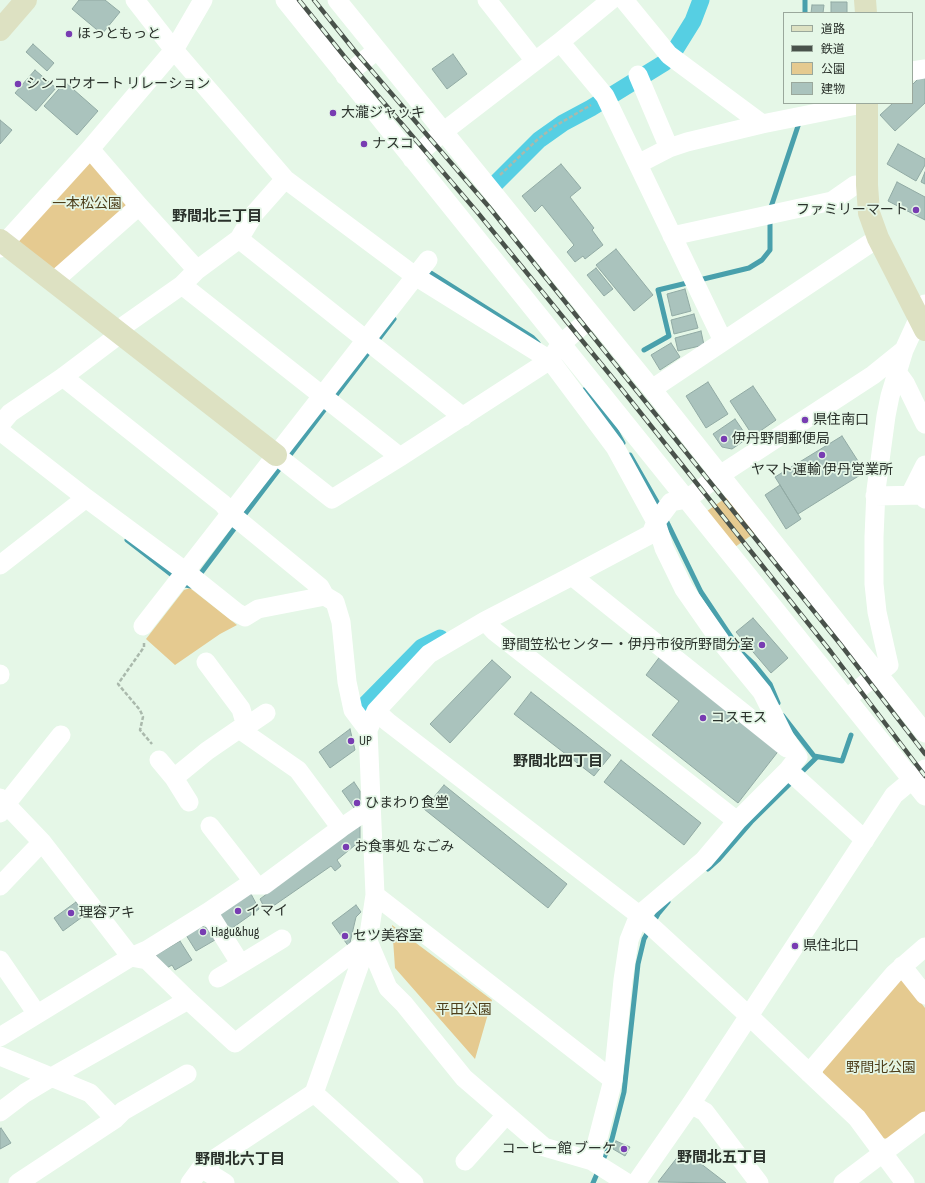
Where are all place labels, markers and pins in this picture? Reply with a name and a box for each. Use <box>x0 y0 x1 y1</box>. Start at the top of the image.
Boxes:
place label: ほっともっと <box>77 26 161 42</box>
marker: ほっともっと <box>64 29 74 39</box>
place label: シンコウオート リレーション <box>26 76 210 92</box>
marker: シンコウオート リレーション <box>13 79 23 89</box>
place label: 大瀧ジャッキ <box>341 105 425 121</box>
marker: 大瀧ジャッキ <box>328 108 338 118</box>
place label: ナスコ <box>372 136 414 152</box>
marker: ナスコ <box>359 139 369 149</box>
place label: ファミリーマート <box>796 202 908 218</box>
marker: ファミリーマート <box>911 205 921 215</box>
place label: 県住南口 <box>813 412 869 428</box>
marker: 県住南口 <box>800 415 810 425</box>
place label: 伊丹野間郵便局 <box>732 431 830 447</box>
marker: 伊丹野間郵便局 <box>719 434 729 444</box>
marker: ヤマト運輸 伊丹営業所 <box>817 450 827 460</box>
place label: ヤマト運輸 伊丹営業所 <box>751 462 893 478</box>
place label: 野間笠松センター・伊丹市役所野間分室 <box>502 637 754 653</box>
marker: 野間笠松センター・伊丹市役所野間分室 <box>757 640 767 650</box>
place label: コスモス <box>711 710 767 726</box>
marker: コスモス <box>698 713 708 723</box>
place label: UP <box>359 733 372 749</box>
marker: UP <box>346 736 356 746</box>
place label: ひまわり食堂 <box>365 795 449 811</box>
marker: ひまわり食堂 <box>352 798 362 808</box>
place label: お食事処 なごみ <box>354 839 454 855</box>
marker: お食事処 なごみ <box>341 842 351 852</box>
place label: イマイ <box>246 903 288 919</box>
place label: 理容アキ <box>79 905 135 921</box>
marker: イマイ <box>233 906 243 916</box>
marker: 理容アキ <box>66 908 76 918</box>
place label: Hagu&hug <box>211 924 259 940</box>
marker: Hagu&hug <box>198 927 208 937</box>
place label: セツ美容室 <box>353 928 423 944</box>
marker: セツ美容室 <box>340 931 350 941</box>
place label: 県住北口 <box>803 938 859 954</box>
marker: 県住北口 <box>790 941 800 951</box>
place label: コーヒー館 ブーケ <box>502 1141 616 1157</box>
marker: コーヒー館 ブーケ <box>619 1144 629 1154</box>

